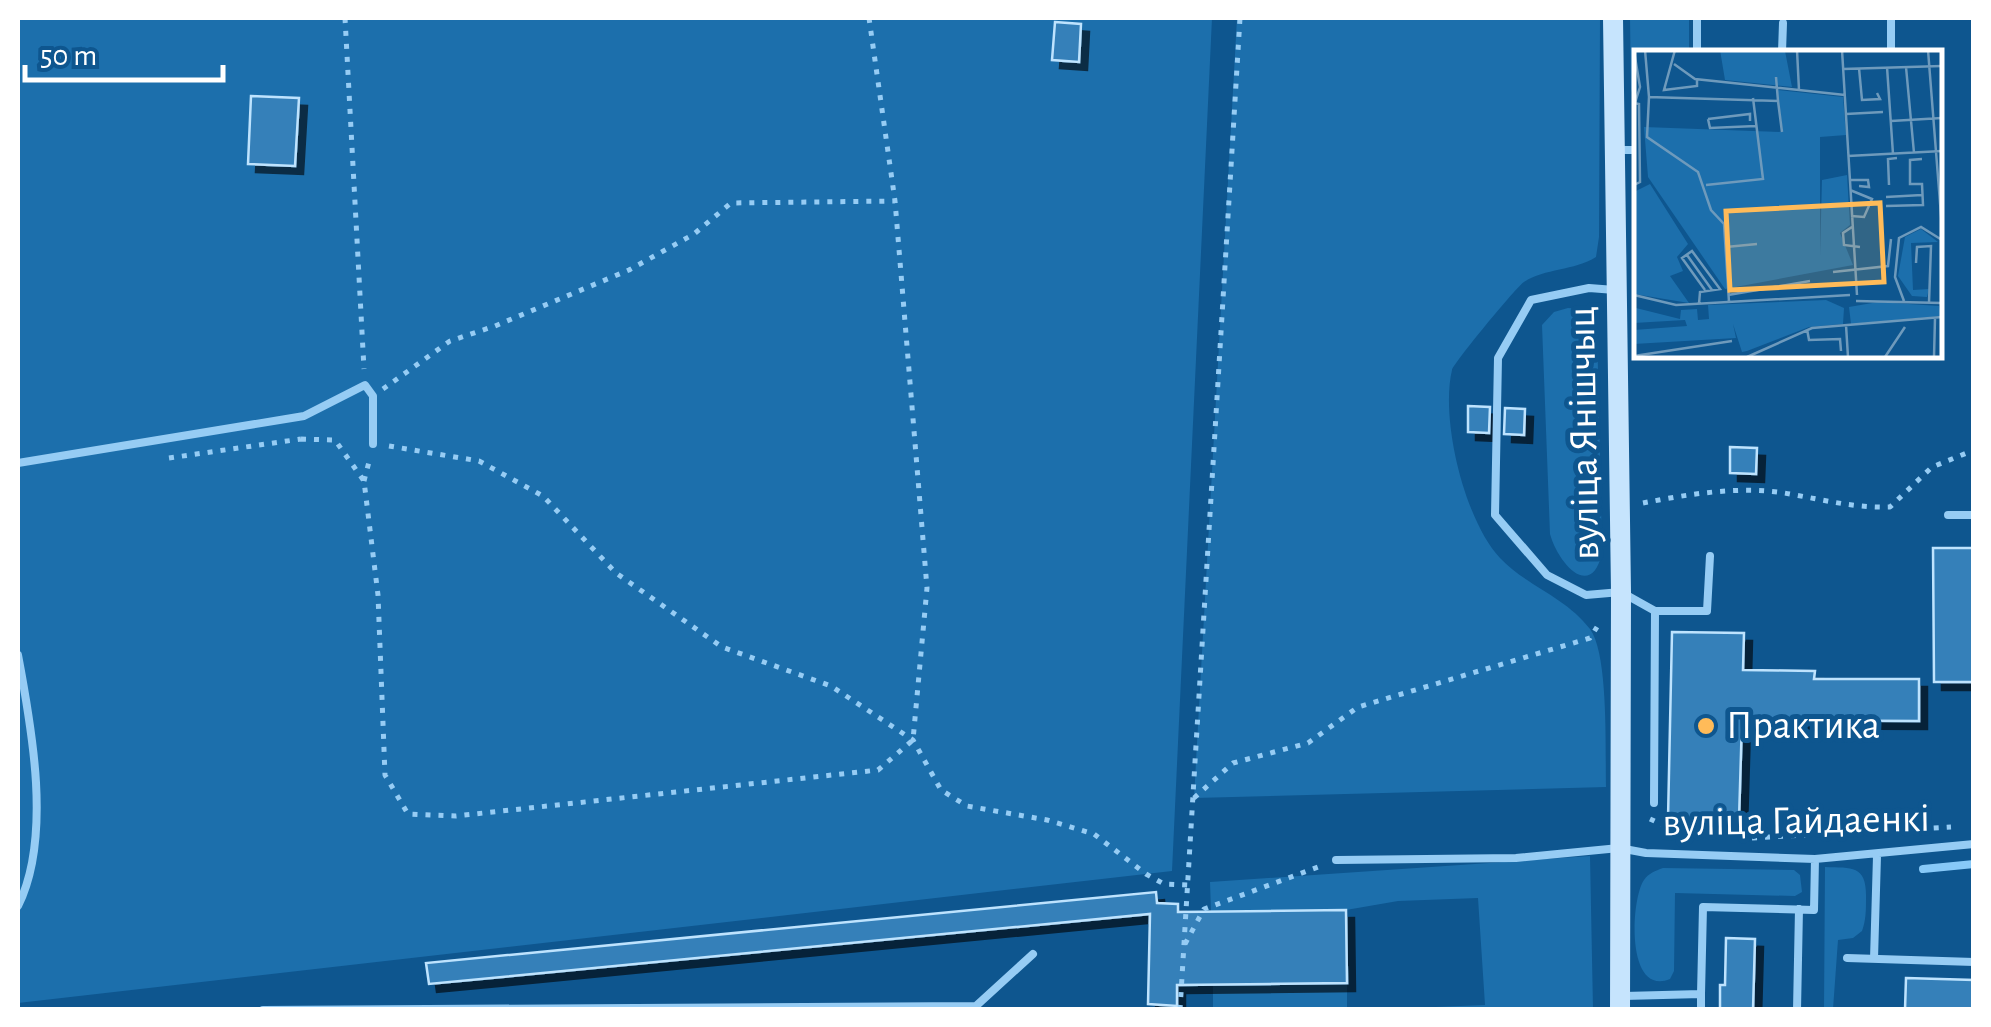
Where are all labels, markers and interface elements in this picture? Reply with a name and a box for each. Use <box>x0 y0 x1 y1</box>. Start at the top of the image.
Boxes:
scale bar <box>25 20 222 82</box>
text: 50 m <box>40 41 97 71</box>
inset map <box>1634 50 1941 358</box>
street label: вуліца Янішчыц <box>1562 306 1606 560</box>
place label: Практика <box>1726 706 1880 746</box>
marker: Практика <box>1695 715 1717 737</box>
street label: вуліца Гайдаенкі <box>1662 799 1930 843</box>

